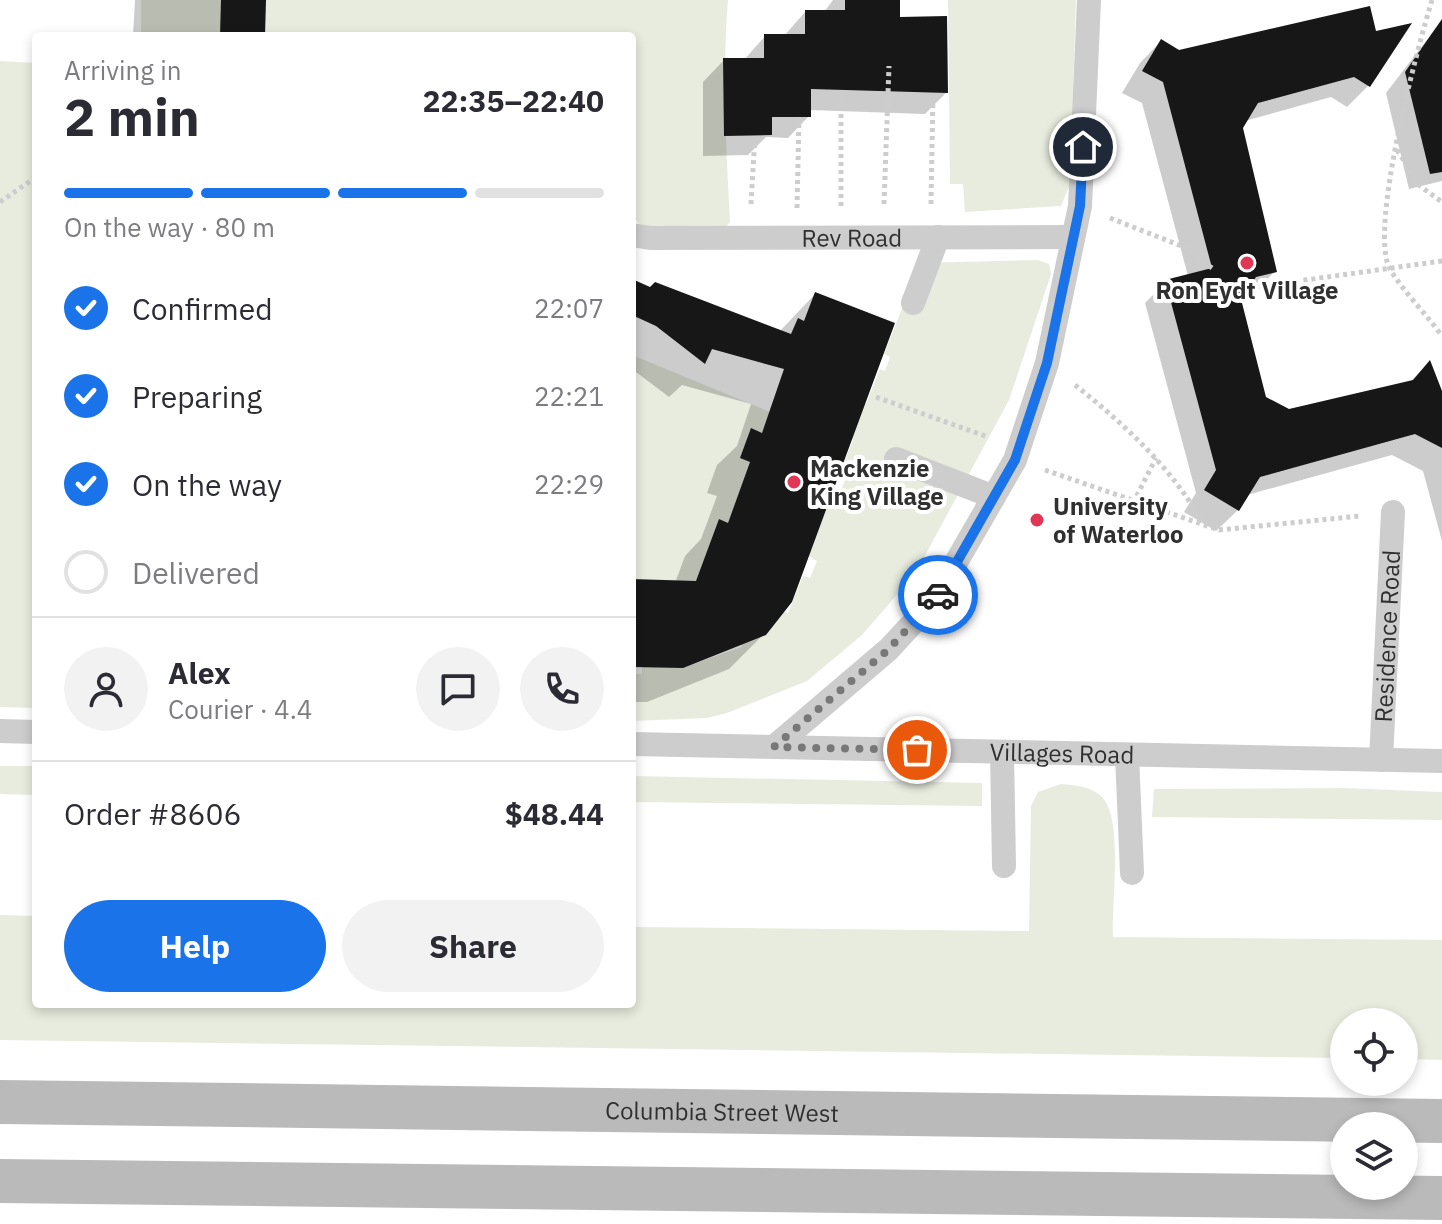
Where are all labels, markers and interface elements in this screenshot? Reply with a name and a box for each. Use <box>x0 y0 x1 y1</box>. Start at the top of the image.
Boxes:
text: Arriving in <box>64 53 181 87</box>
text: 22:35–22:40 <box>423 81 604 120</box>
text: 2 min <box>64 83 200 150</box>
pin <box>1049 113 1117 181</box>
icon: home <box>1061 125 1105 169</box>
text: On the way · 80 m <box>64 210 275 244</box>
street label: Rev Road <box>801 221 902 254</box>
marker: Ron Eydt Village <box>1238 254 1256 272</box>
place label: Ron Eydt Village <box>1155 274 1339 306</box>
icon: check <box>64 286 108 330</box>
text: Confirmed <box>132 289 273 328</box>
text: 22:07 <box>534 291 604 325</box>
icon: check <box>64 374 108 418</box>
text: Preparing <box>132 377 262 416</box>
text: 22:21 <box>534 379 604 413</box>
place label: Mackenzie King Village <box>810 452 944 512</box>
icon: check <box>64 462 108 506</box>
text: On the way <box>132 465 282 504</box>
text: 22:29 <box>534 467 604 501</box>
marker: Mackenzie King Village <box>785 473 803 491</box>
place label: University of Waterloo <box>1053 490 1184 550</box>
marker: University of Waterloo <box>1028 511 1046 529</box>
street label: Residence Road <box>1367 549 1407 723</box>
text: Delivered <box>132 553 260 592</box>
courier <box>898 555 978 635</box>
icon: car <box>916 573 960 617</box>
button: person <box>64 647 148 731</box>
button: chat <box>416 647 500 731</box>
button: phone <box>520 647 604 731</box>
text: Alex <box>168 653 231 692</box>
text: Courier · 4.4 <box>168 692 312 726</box>
pin <box>883 716 951 784</box>
icon: bag <box>895 728 939 772</box>
street label: Villages Road <box>989 736 1135 771</box>
text: Order #8606 <box>64 794 241 833</box>
text: $48.44 <box>505 794 604 833</box>
button: Help <box>64 900 326 992</box>
button: Share <box>342 900 604 992</box>
map controls <box>1330 1008 1418 1200</box>
button: locate <box>1330 1008 1418 1096</box>
street label: Columbia Street West <box>605 1094 839 1129</box>
button: layers <box>1330 1112 1418 1200</box>

